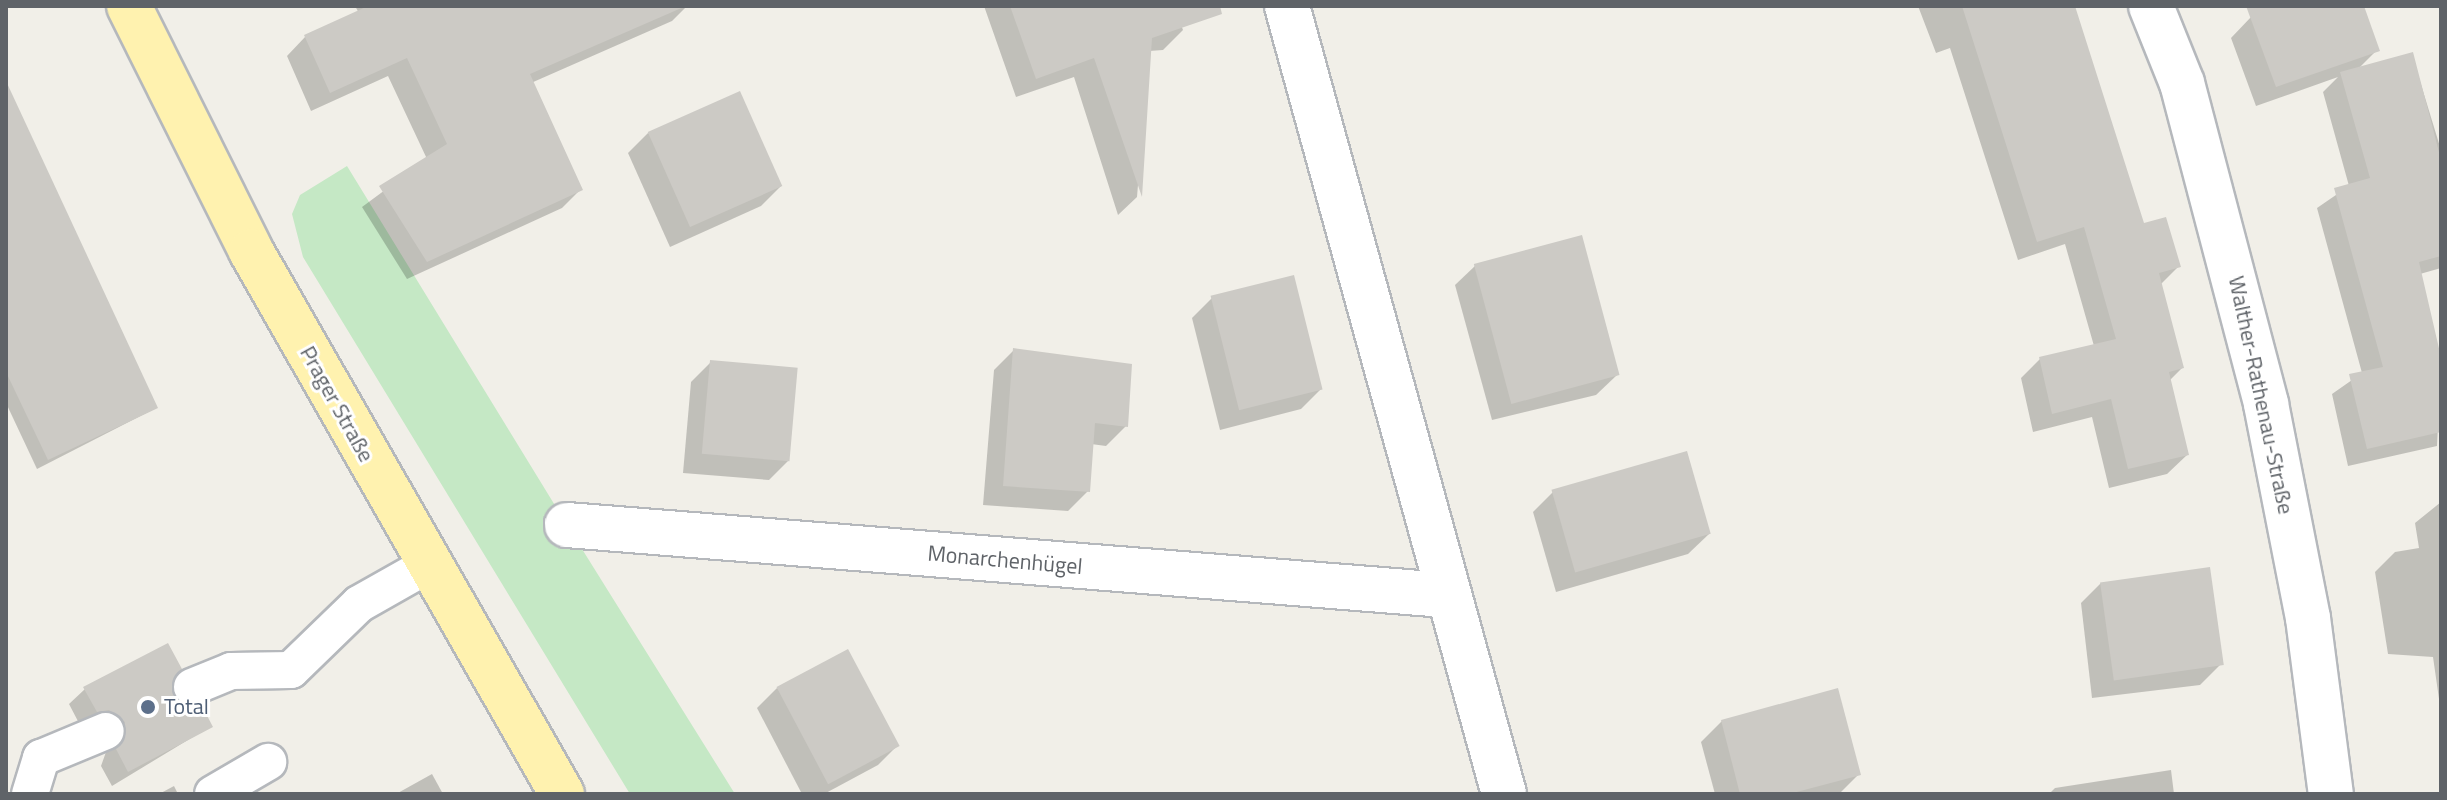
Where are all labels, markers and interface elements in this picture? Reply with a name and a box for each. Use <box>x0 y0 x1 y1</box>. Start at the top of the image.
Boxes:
street label: Walther-Rathenau-Straße <box>2223 274 2299 516</box>
street label: Prager Straße <box>294 341 380 467</box>
street label: Monarchenhügel <box>926 540 1084 580</box>
place label: Total <box>164 694 209 720</box>
marker: Total <box>139 698 157 716</box>

